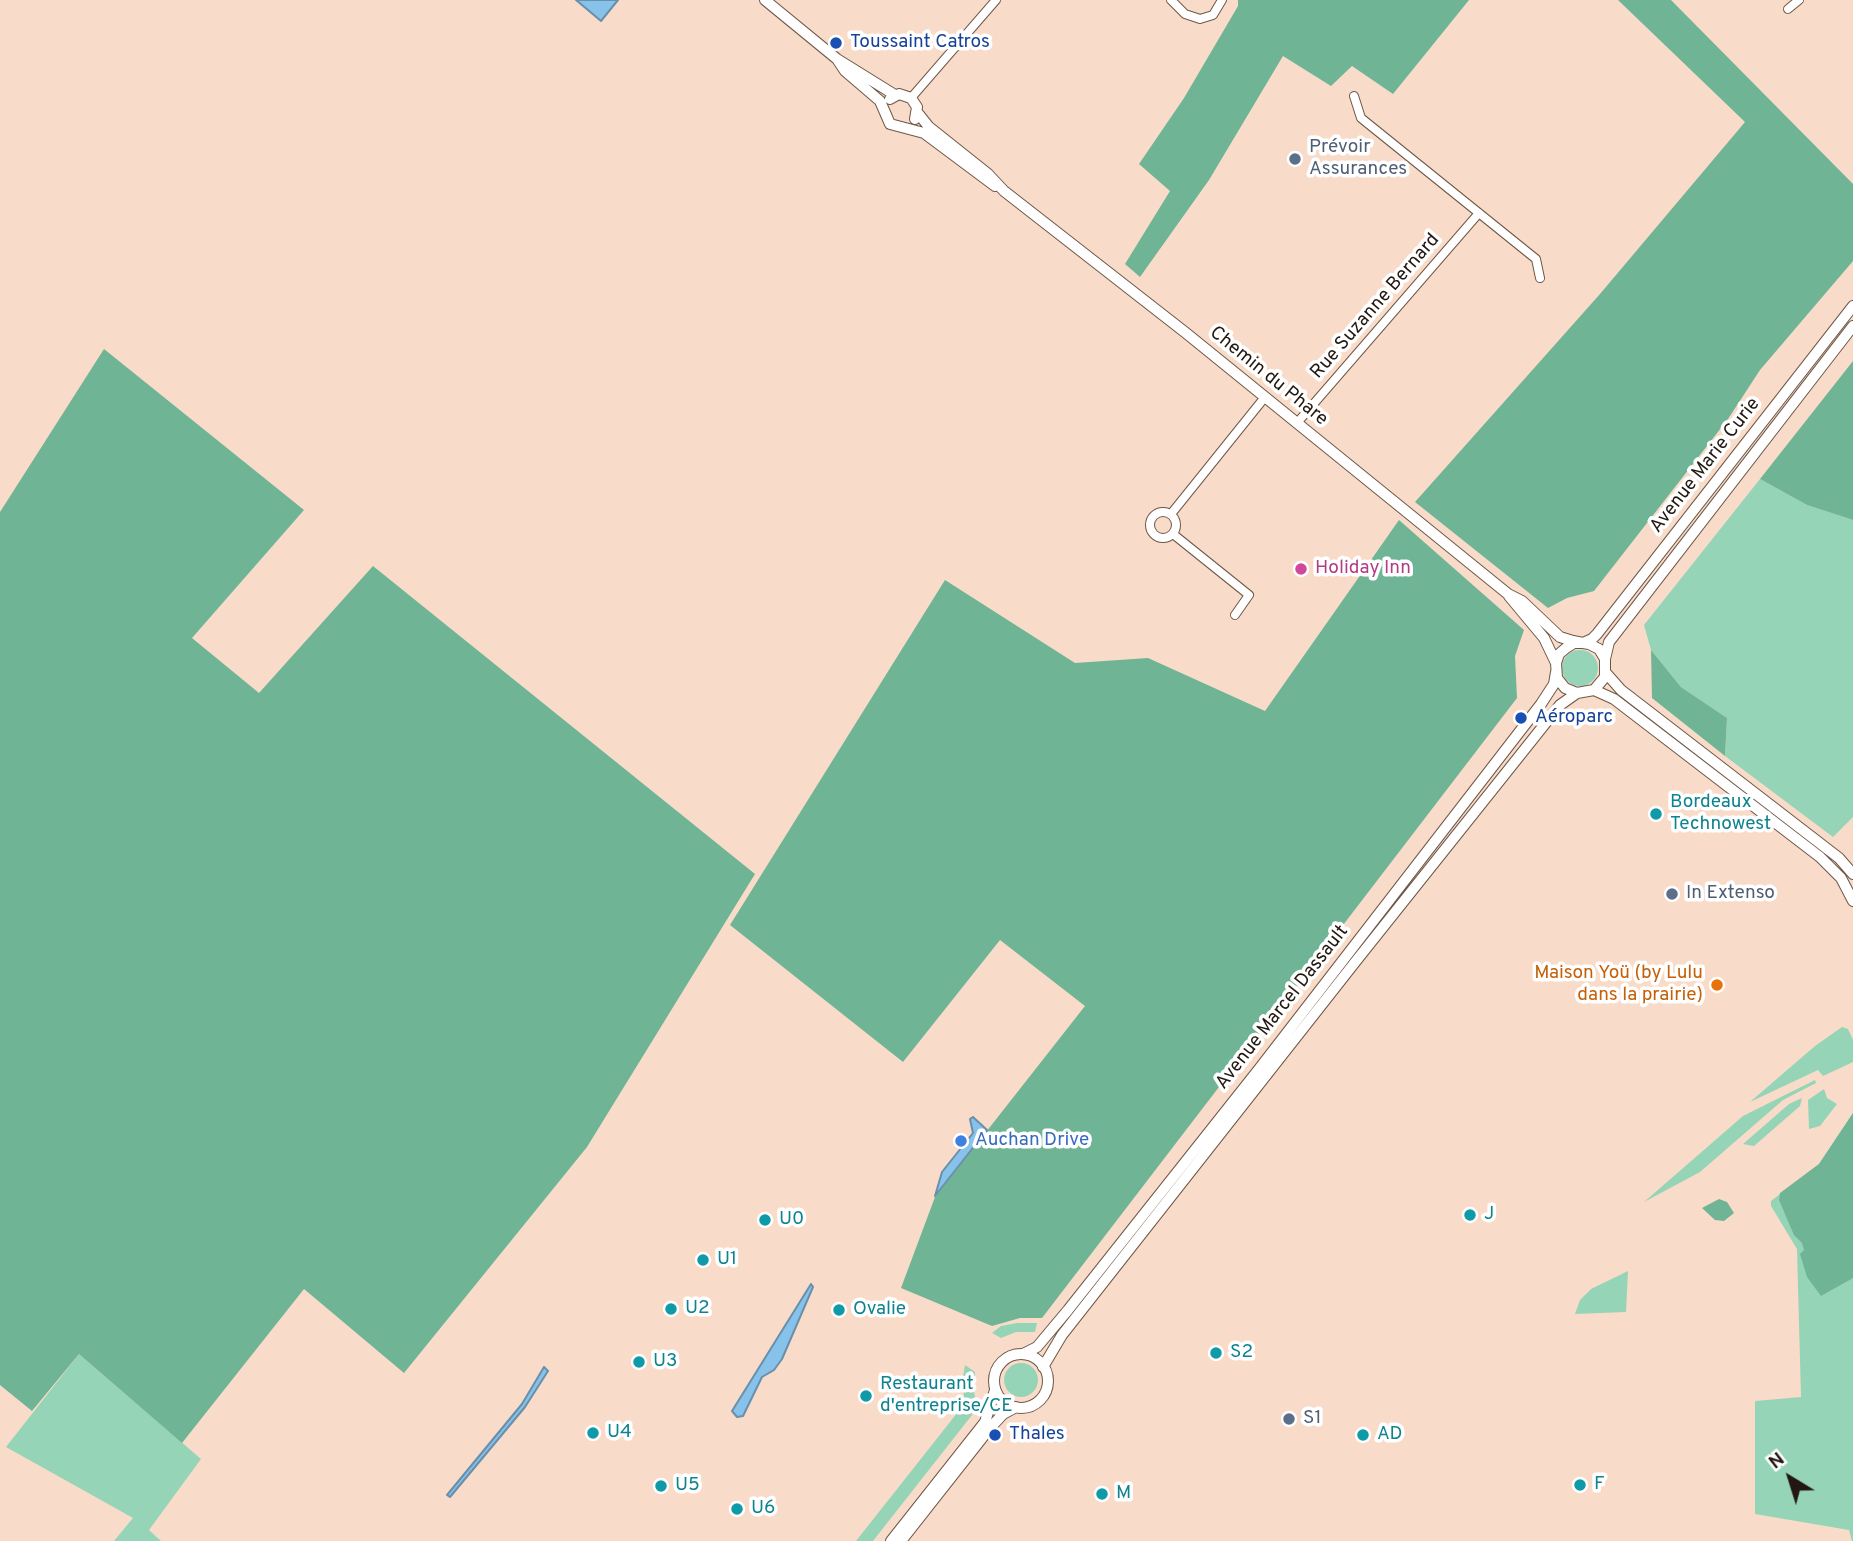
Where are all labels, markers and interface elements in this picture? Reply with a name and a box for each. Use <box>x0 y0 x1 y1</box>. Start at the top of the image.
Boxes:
place label: Toussaint Catros <box>850 32 990 54</box>
marker: Toussaint Catros <box>828 35 844 51</box>
place label: Prévoir Assurances <box>1309 137 1407 181</box>
marker: Prévoir Assurances <box>1287 151 1303 167</box>
street label: Rue Suzanne Bernard <box>1307 230 1445 384</box>
street label: Chemin du Phare <box>1204 322 1332 432</box>
street label: Avenue Marie Curie <box>1646 394 1766 538</box>
place label: Holiday Inn <box>1315 558 1411 580</box>
marker: Holiday Inn <box>1293 561 1309 577</box>
place label: Aéroparc <box>1535 707 1613 729</box>
marker: Aéroparc <box>1513 710 1529 726</box>
place label: Bordeaux Technowest <box>1670 792 1771 836</box>
marker: Bordeaux Technowest <box>1648 806 1664 822</box>
place label: In Extenso <box>1686 883 1775 905</box>
marker: In Extenso <box>1664 886 1680 902</box>
street label: Avenue Marcel Dassault <box>1212 921 1354 1095</box>
place label: Maison Yoü (by Lulu dans la prairie) <box>1534 963 1703 1007</box>
marker: Maison Yoü (by Lulu dans la prairie) <box>1709 977 1725 993</box>
place label: Auchan Drive <box>975 1130 1089 1152</box>
marker: Auchan Drive <box>953 1133 969 1149</box>
place label: J <box>1484 1204 1494 1226</box>
marker: J <box>1462 1207 1478 1223</box>
place label: U0 <box>779 1209 804 1231</box>
marker: U0 <box>757 1212 773 1228</box>
place label: U1 <box>717 1249 737 1271</box>
marker: U1 <box>695 1252 711 1268</box>
place label: U2 <box>685 1298 710 1320</box>
place label: Ovalie <box>853 1299 906 1321</box>
marker: U2 <box>663 1301 679 1317</box>
marker: Ovalie <box>831 1302 847 1318</box>
place label: S2 <box>1230 1342 1253 1364</box>
marker: S2 <box>1208 1345 1224 1361</box>
place label: U3 <box>653 1351 678 1373</box>
marker: U3 <box>631 1354 647 1370</box>
place label: Restaurant d'entreprise/CE <box>880 1374 1013 1418</box>
marker: Restaurant d'entreprise/CE <box>858 1388 874 1404</box>
place label: S1 <box>1303 1408 1321 1430</box>
marker: S1 <box>1281 1411 1297 1427</box>
place label: U4 <box>607 1422 632 1444</box>
place label: Thales <box>1009 1424 1065 1446</box>
place label: AD <box>1377 1424 1402 1446</box>
marker: U4 <box>585 1425 601 1441</box>
marker: Thales <box>987 1427 1003 1443</box>
marker: AD <box>1355 1427 1371 1443</box>
north arrow <box>1755 1443 1825 1513</box>
text: N <box>1764 1448 1790 1475</box>
place label: F <box>1594 1474 1605 1496</box>
place label: U5 <box>675 1475 700 1497</box>
marker: F <box>1572 1477 1588 1493</box>
marker: U5 <box>653 1478 669 1494</box>
place label: M <box>1116 1483 1131 1505</box>
marker: M <box>1094 1486 1110 1502</box>
place label: U6 <box>751 1498 775 1520</box>
marker: U6 <box>729 1501 745 1517</box>

